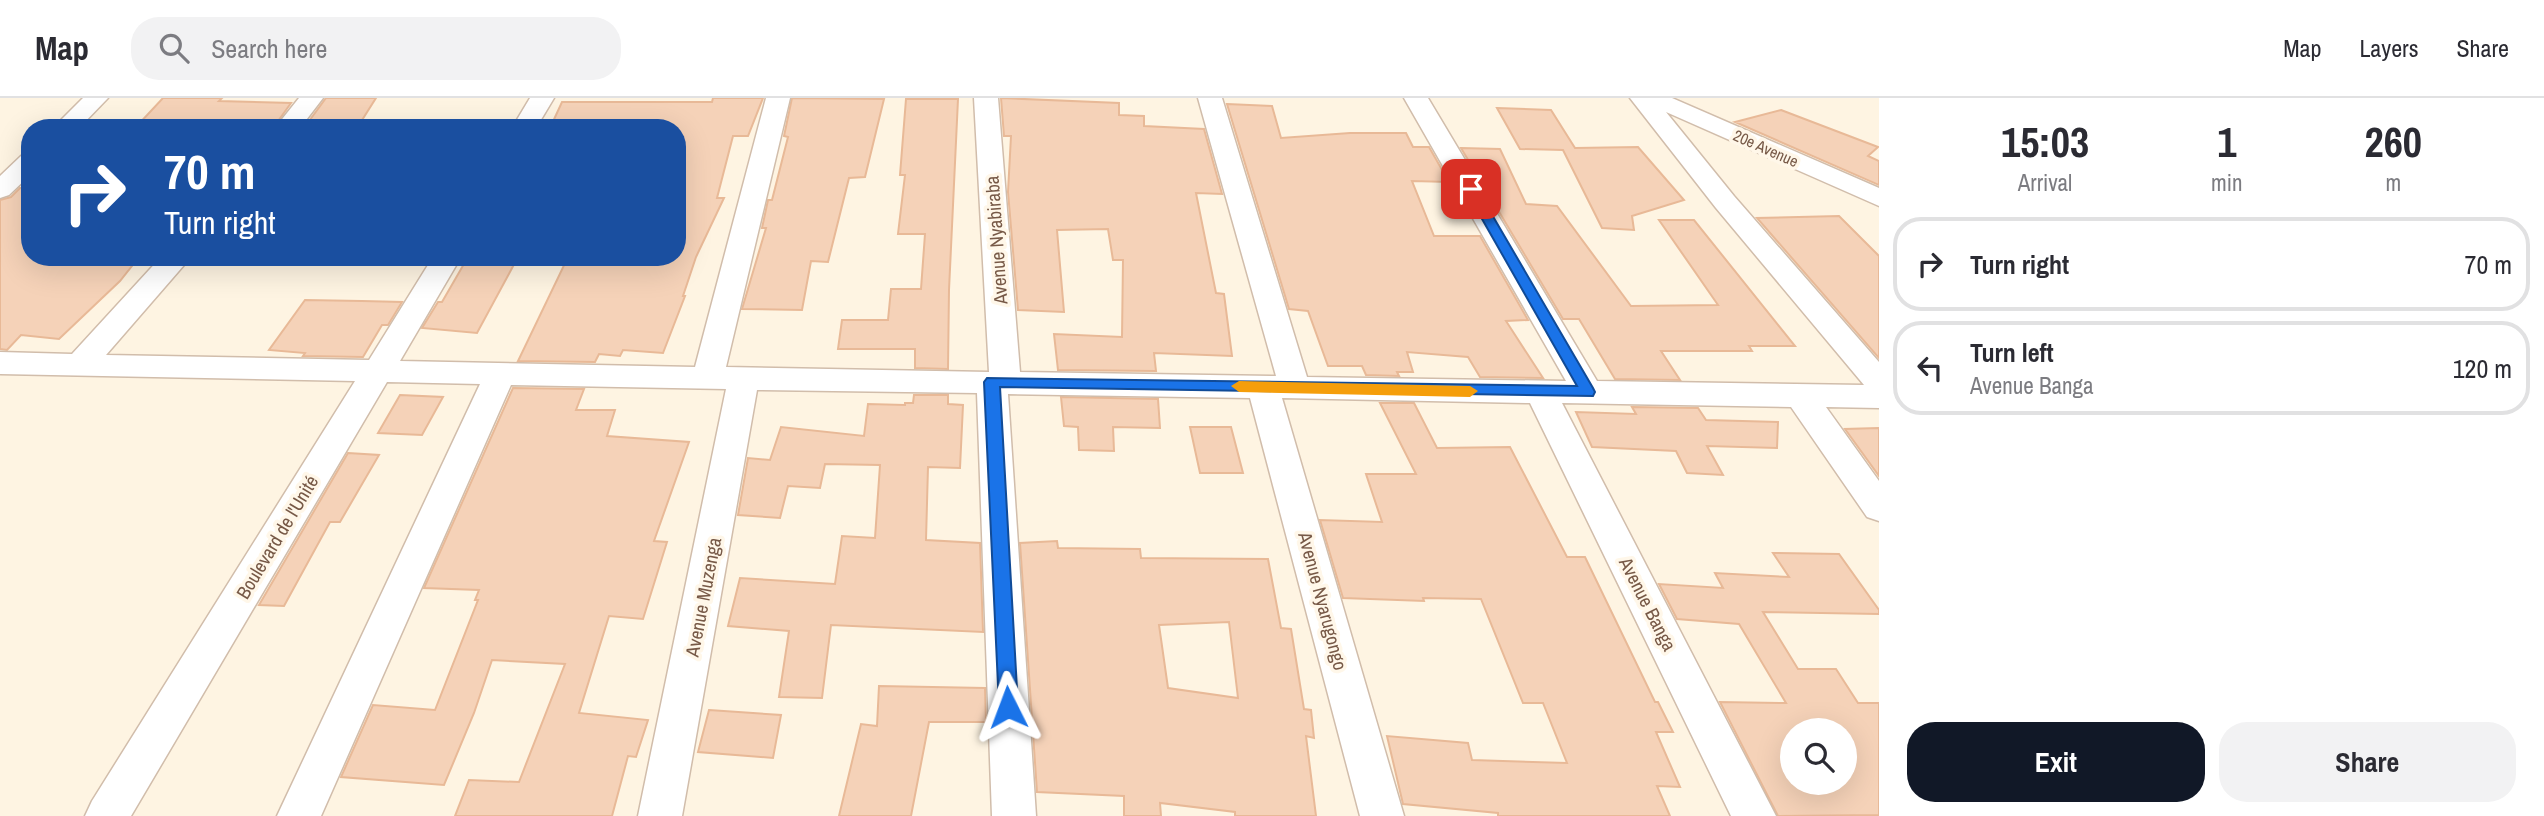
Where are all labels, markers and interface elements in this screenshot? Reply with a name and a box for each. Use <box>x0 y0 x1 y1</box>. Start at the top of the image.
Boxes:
search box <box>131 17 621 80</box>
text: Map <box>35 26 89 70</box>
icon: search <box>155 29 193 67</box>
text: Search here <box>211 31 327 66</box>
text: Map <box>2283 32 2321 64</box>
text: Layers <box>2359 32 2418 64</box>
text: Share <box>2456 32 2509 64</box>
text: 15:03 <box>2001 114 2089 170</box>
text: 1 <box>2217 114 2236 170</box>
text: 260 <box>2365 114 2422 170</box>
street label: 20e Avenue <box>1730 124 1802 172</box>
text: 70 m <box>164 138 256 204</box>
icon: right <box>49 147 140 238</box>
pin <box>1441 159 1501 219</box>
text: Arrival <box>2018 167 2072 198</box>
text: min <box>2211 167 2243 198</box>
text: m <box>2385 167 2401 198</box>
icon: arrive <box>1452 170 1490 208</box>
street label: Avenue Nyabiraba <box>979 175 1014 306</box>
text: Turn right <box>164 201 276 244</box>
icon: right <box>1911 245 1949 283</box>
text: Turn right <box>1970 247 2069 282</box>
text: 70 m <box>2465 247 2512 282</box>
text: Turn left <box>1970 335 2054 370</box>
icon: left <box>1911 349 1949 387</box>
text: 120 m <box>2453 351 2512 386</box>
text: Avenue Banga <box>1970 370 2093 401</box>
street label: Boulevard de l'Unité <box>230 470 324 604</box>
street label: Avenue Nyarugongo <box>1292 528 1354 673</box>
street label: Avenue Muzenga <box>679 535 727 660</box>
street label: Avenue Banga <box>1613 552 1683 656</box>
position arrow <box>971 670 1045 744</box>
map controls <box>1780 718 1857 795</box>
button: search <box>1780 718 1857 795</box>
button: Exit <box>1907 722 2205 802</box>
button: Share <box>2219 722 2516 802</box>

